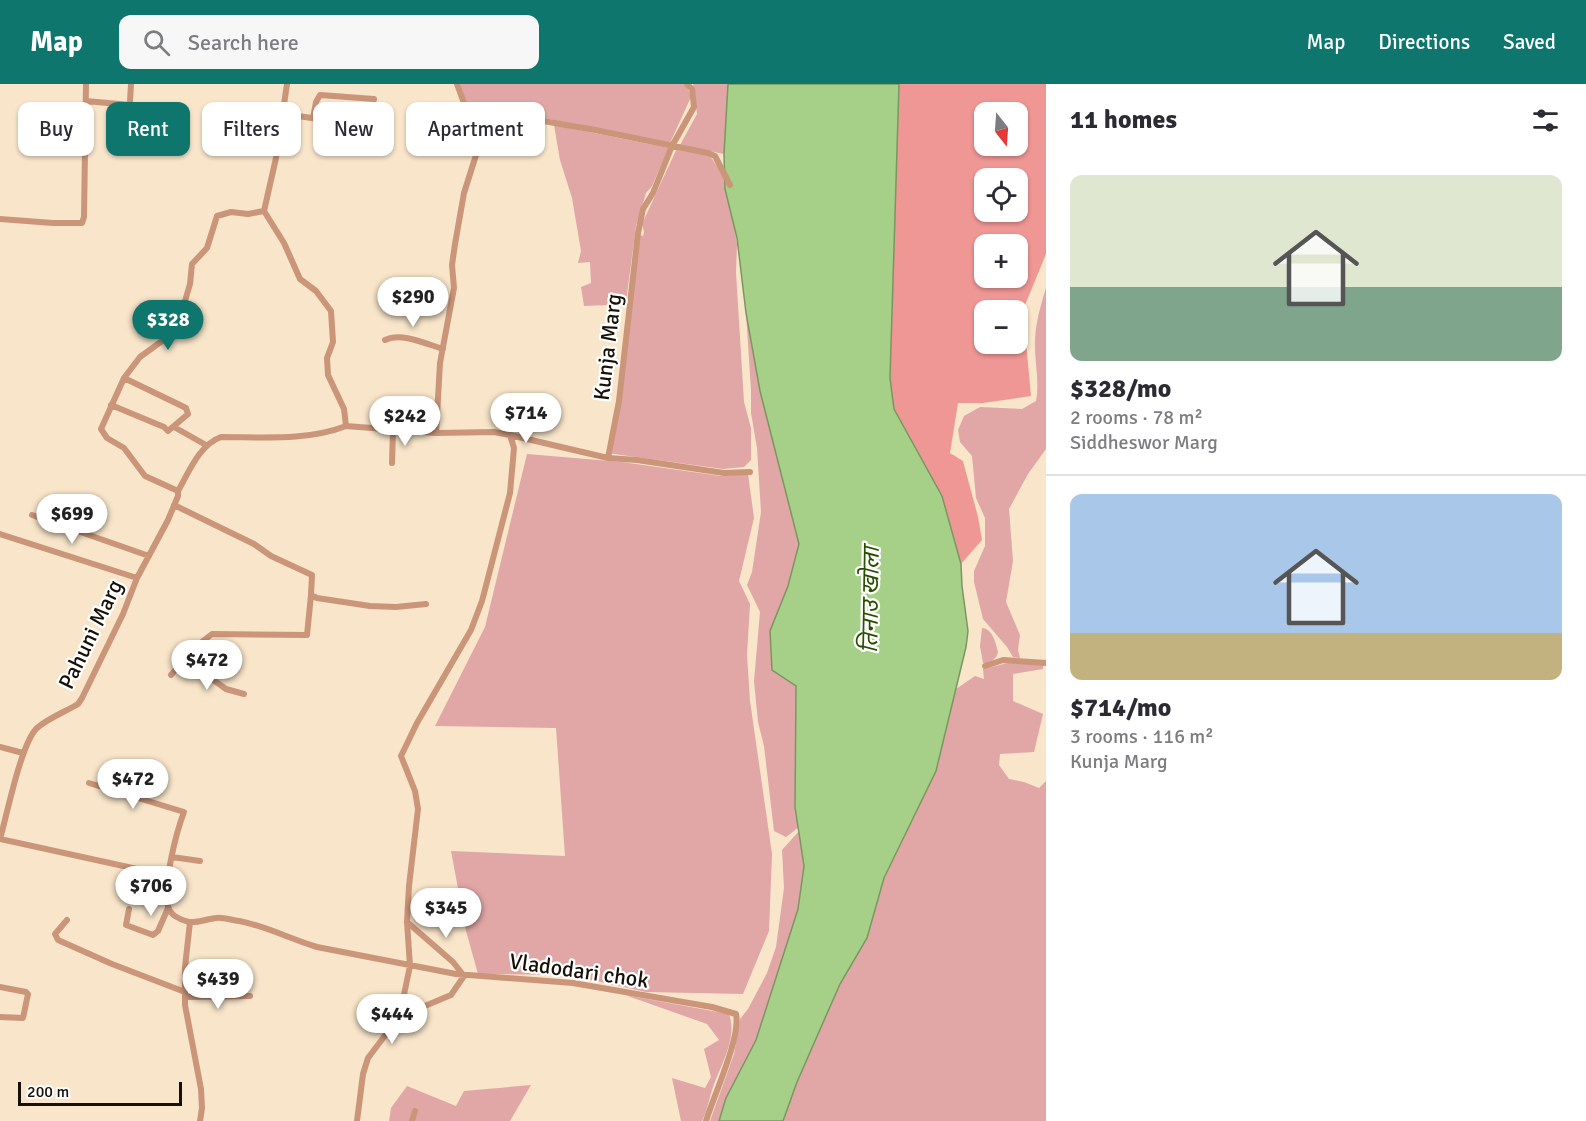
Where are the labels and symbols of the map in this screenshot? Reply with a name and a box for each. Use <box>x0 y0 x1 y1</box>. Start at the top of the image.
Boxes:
north arrow <box>974 102 1028 156</box>
pin: $290 <box>377 277 449 328</box>
street label: Kunja Marg <box>588 292 627 402</box>
pin: $328 <box>132 300 204 351</box>
pin: $714 <box>490 393 562 444</box>
pin: $242 <box>369 396 441 447</box>
pin: $699 <box>36 494 108 545</box>
water label: तिनाउ खोला <box>854 542 886 653</box>
street label: Pahuni Marg <box>52 575 129 693</box>
pin: $472 <box>171 640 243 691</box>
pin: $472 <box>97 759 169 810</box>
pin: $706 <box>115 866 187 917</box>
pin: $345 <box>410 888 482 939</box>
street label: Vladodari chok <box>508 947 650 994</box>
pin: $439 <box>182 959 254 1010</box>
pin: $444 <box>356 994 428 1045</box>
scale bar <box>18 1079 182 1106</box>

